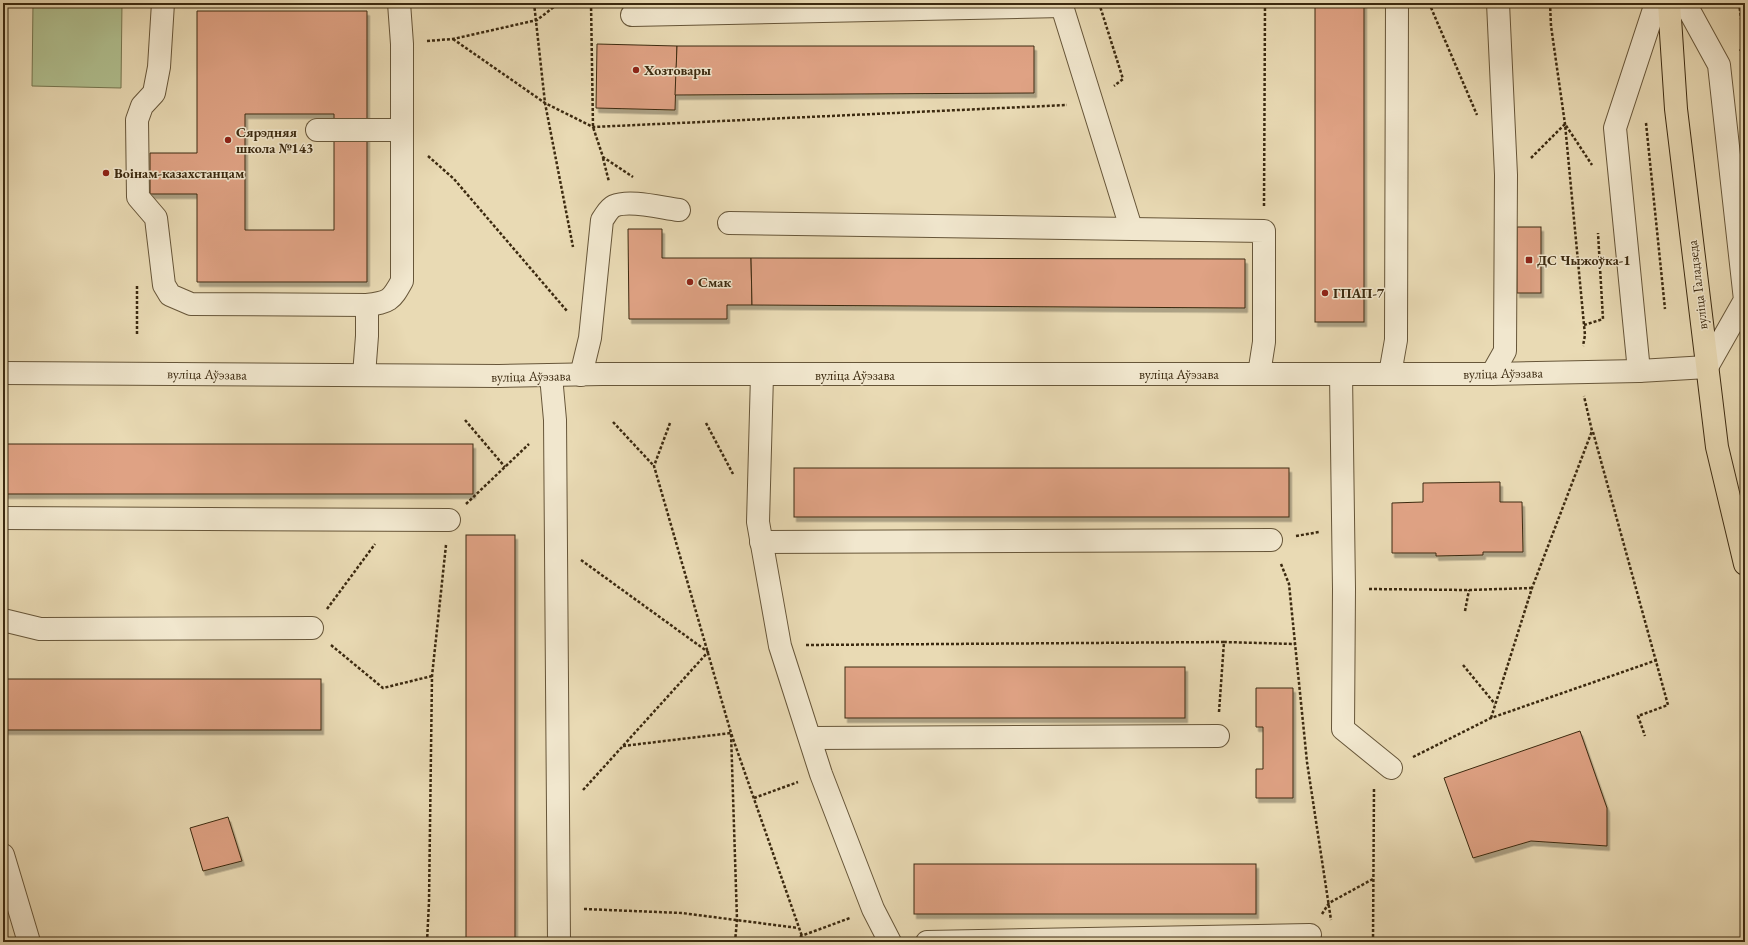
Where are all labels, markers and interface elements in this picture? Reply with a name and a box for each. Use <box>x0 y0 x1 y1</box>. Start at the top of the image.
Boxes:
place label: Хозтовары <box>643 61 711 79</box>
marker: Хозтовары <box>631 65 641 75</box>
place label: Сярэдняя школа №143 <box>236 123 314 157</box>
marker: Сярэдняя школа №143 <box>223 135 233 145</box>
place label: Воінам-казахстанцам <box>114 164 245 182</box>
marker: Воінам-казахстанцам <box>101 168 111 178</box>
street label: вуліца Галадзеда <box>1683 239 1711 331</box>
place label: ДС Чыжоўка-1 <box>1537 251 1631 269</box>
marker: ДС Чыжоўка-1 <box>1524 255 1534 265</box>
place label: Смак <box>698 273 731 291</box>
marker: Смак <box>685 277 695 287</box>
place label: ГПАП-7 <box>1333 284 1385 302</box>
marker: ГПАП-7 <box>1320 288 1330 298</box>
street label: вуліца Аўэзава <box>1463 363 1543 383</box>
street label: вуліца Аўэзава <box>167 364 247 384</box>
street label: вуліца Аўэзава <box>1139 365 1219 383</box>
street label: вуліца Аўэзава <box>491 366 571 386</box>
street label: вуліца Аўэзава <box>815 366 895 384</box>

